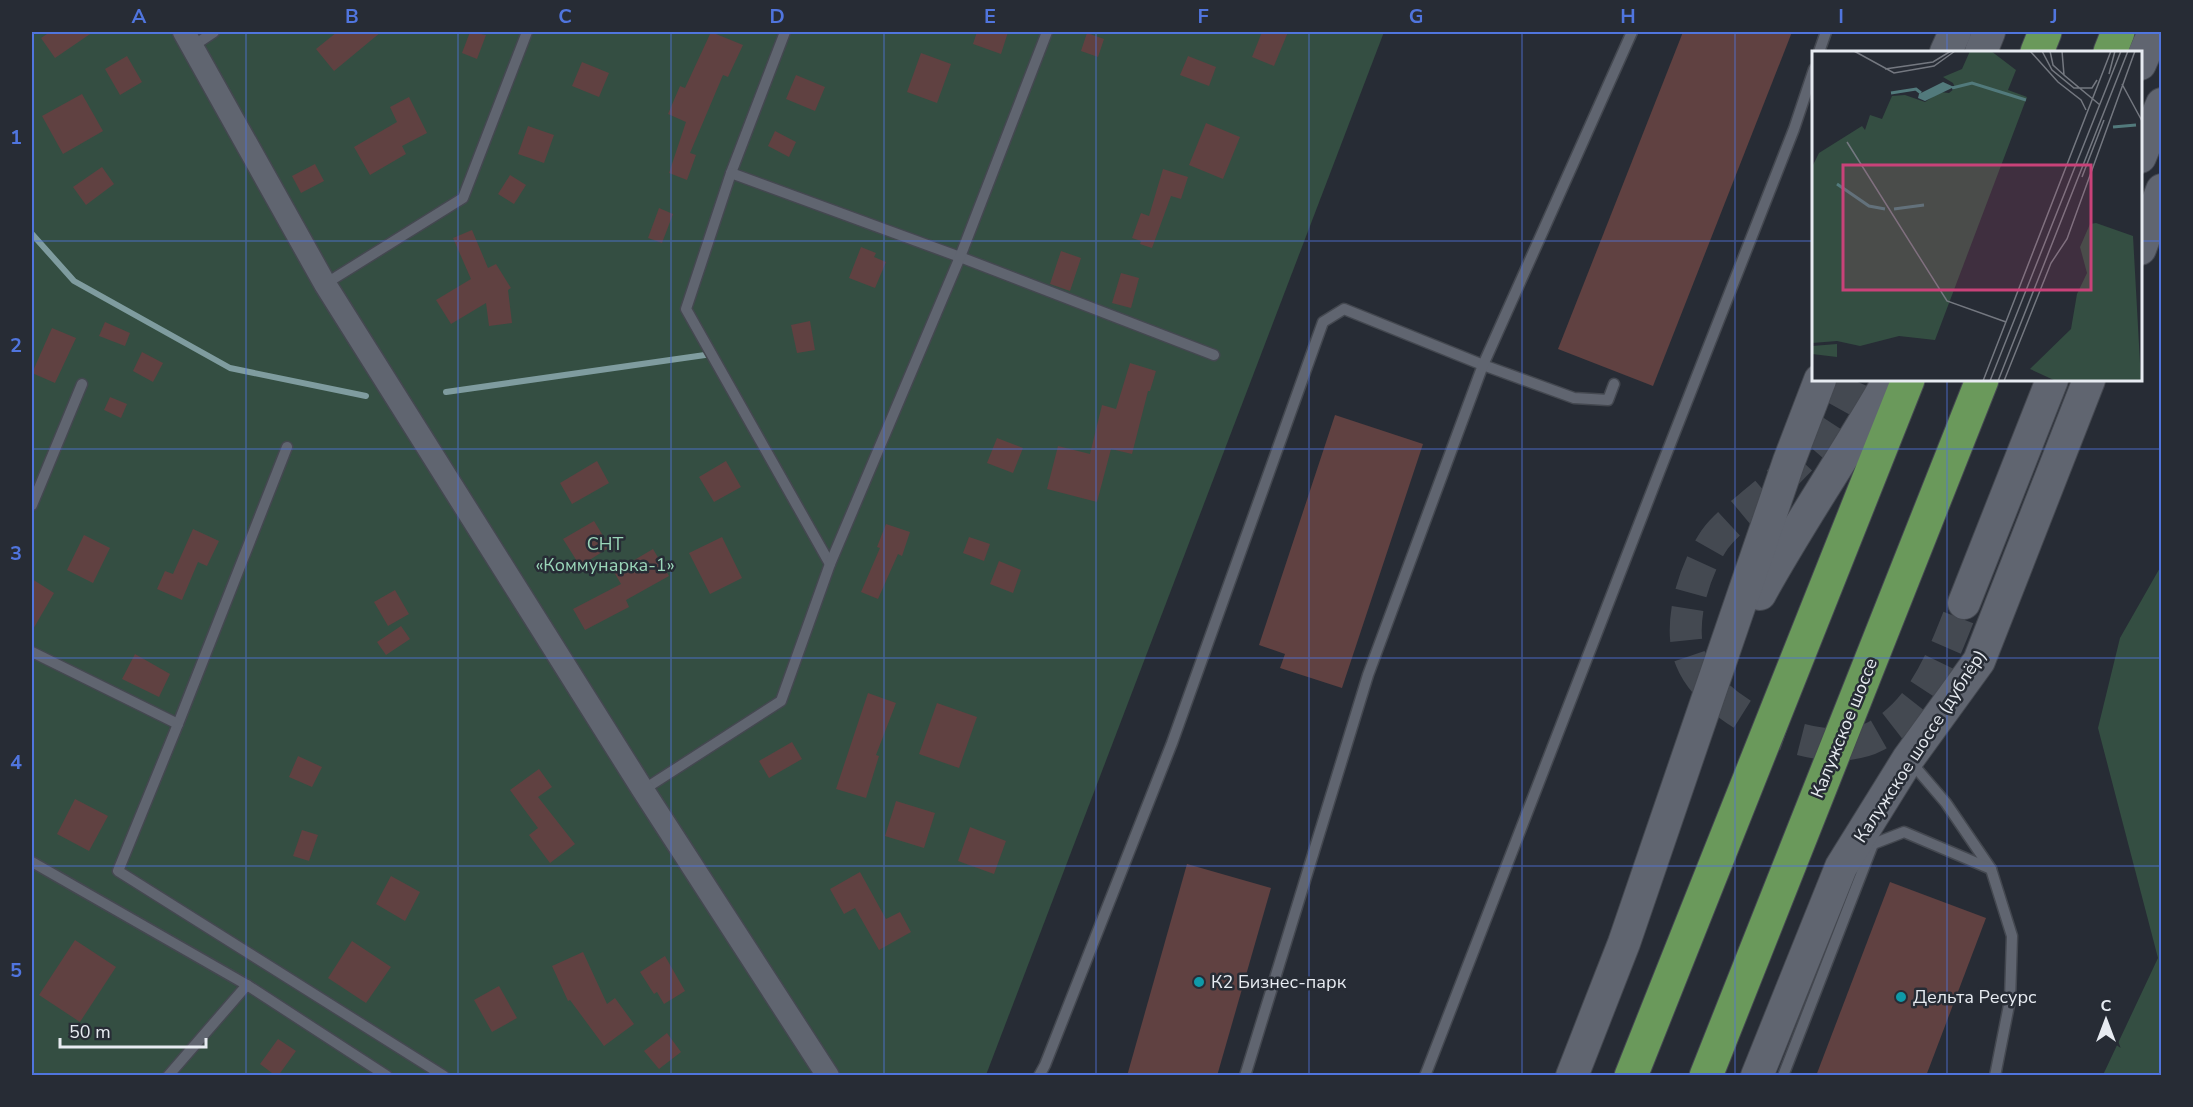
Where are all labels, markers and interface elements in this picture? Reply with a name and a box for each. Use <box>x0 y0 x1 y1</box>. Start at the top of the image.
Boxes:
text: A <box>132 3 147 30</box>
text: B <box>345 3 359 30</box>
text: C <box>558 3 572 30</box>
text: D <box>769 3 785 30</box>
text: E <box>984 3 996 30</box>
text: F <box>1197 3 1209 30</box>
text: G <box>1409 3 1423 30</box>
text: H <box>1620 3 1636 30</box>
text: I <box>1838 3 1844 30</box>
text: J <box>2049 3 2058 30</box>
inset map <box>1812 51 2142 381</box>
text: 1 <box>10 124 22 151</box>
text: 2 <box>10 332 22 359</box>
park label: СНТ «Коммунарка-1» <box>535 532 675 577</box>
text: 3 <box>10 540 22 567</box>
street label: Калужское шоссе (дублёр) <box>1848 645 1992 847</box>
street label: Калужское шоссе <box>1805 654 1883 802</box>
text: 4 <box>10 749 22 776</box>
text: 5 <box>10 957 22 984</box>
place label: К2 Бизнес-парк <box>1211 970 1347 994</box>
marker: К2 Бизнес-парк <box>1192 975 1206 989</box>
place label: Дельта Ресурс <box>1913 985 2037 1009</box>
marker: Дельта Ресурс <box>1894 990 1908 1004</box>
north arrow <box>2076 990 2136 1050</box>
text: С <box>2101 995 2112 1017</box>
scale bar <box>60 1011 206 1049</box>
text: 50 m <box>69 1020 111 1044</box>

